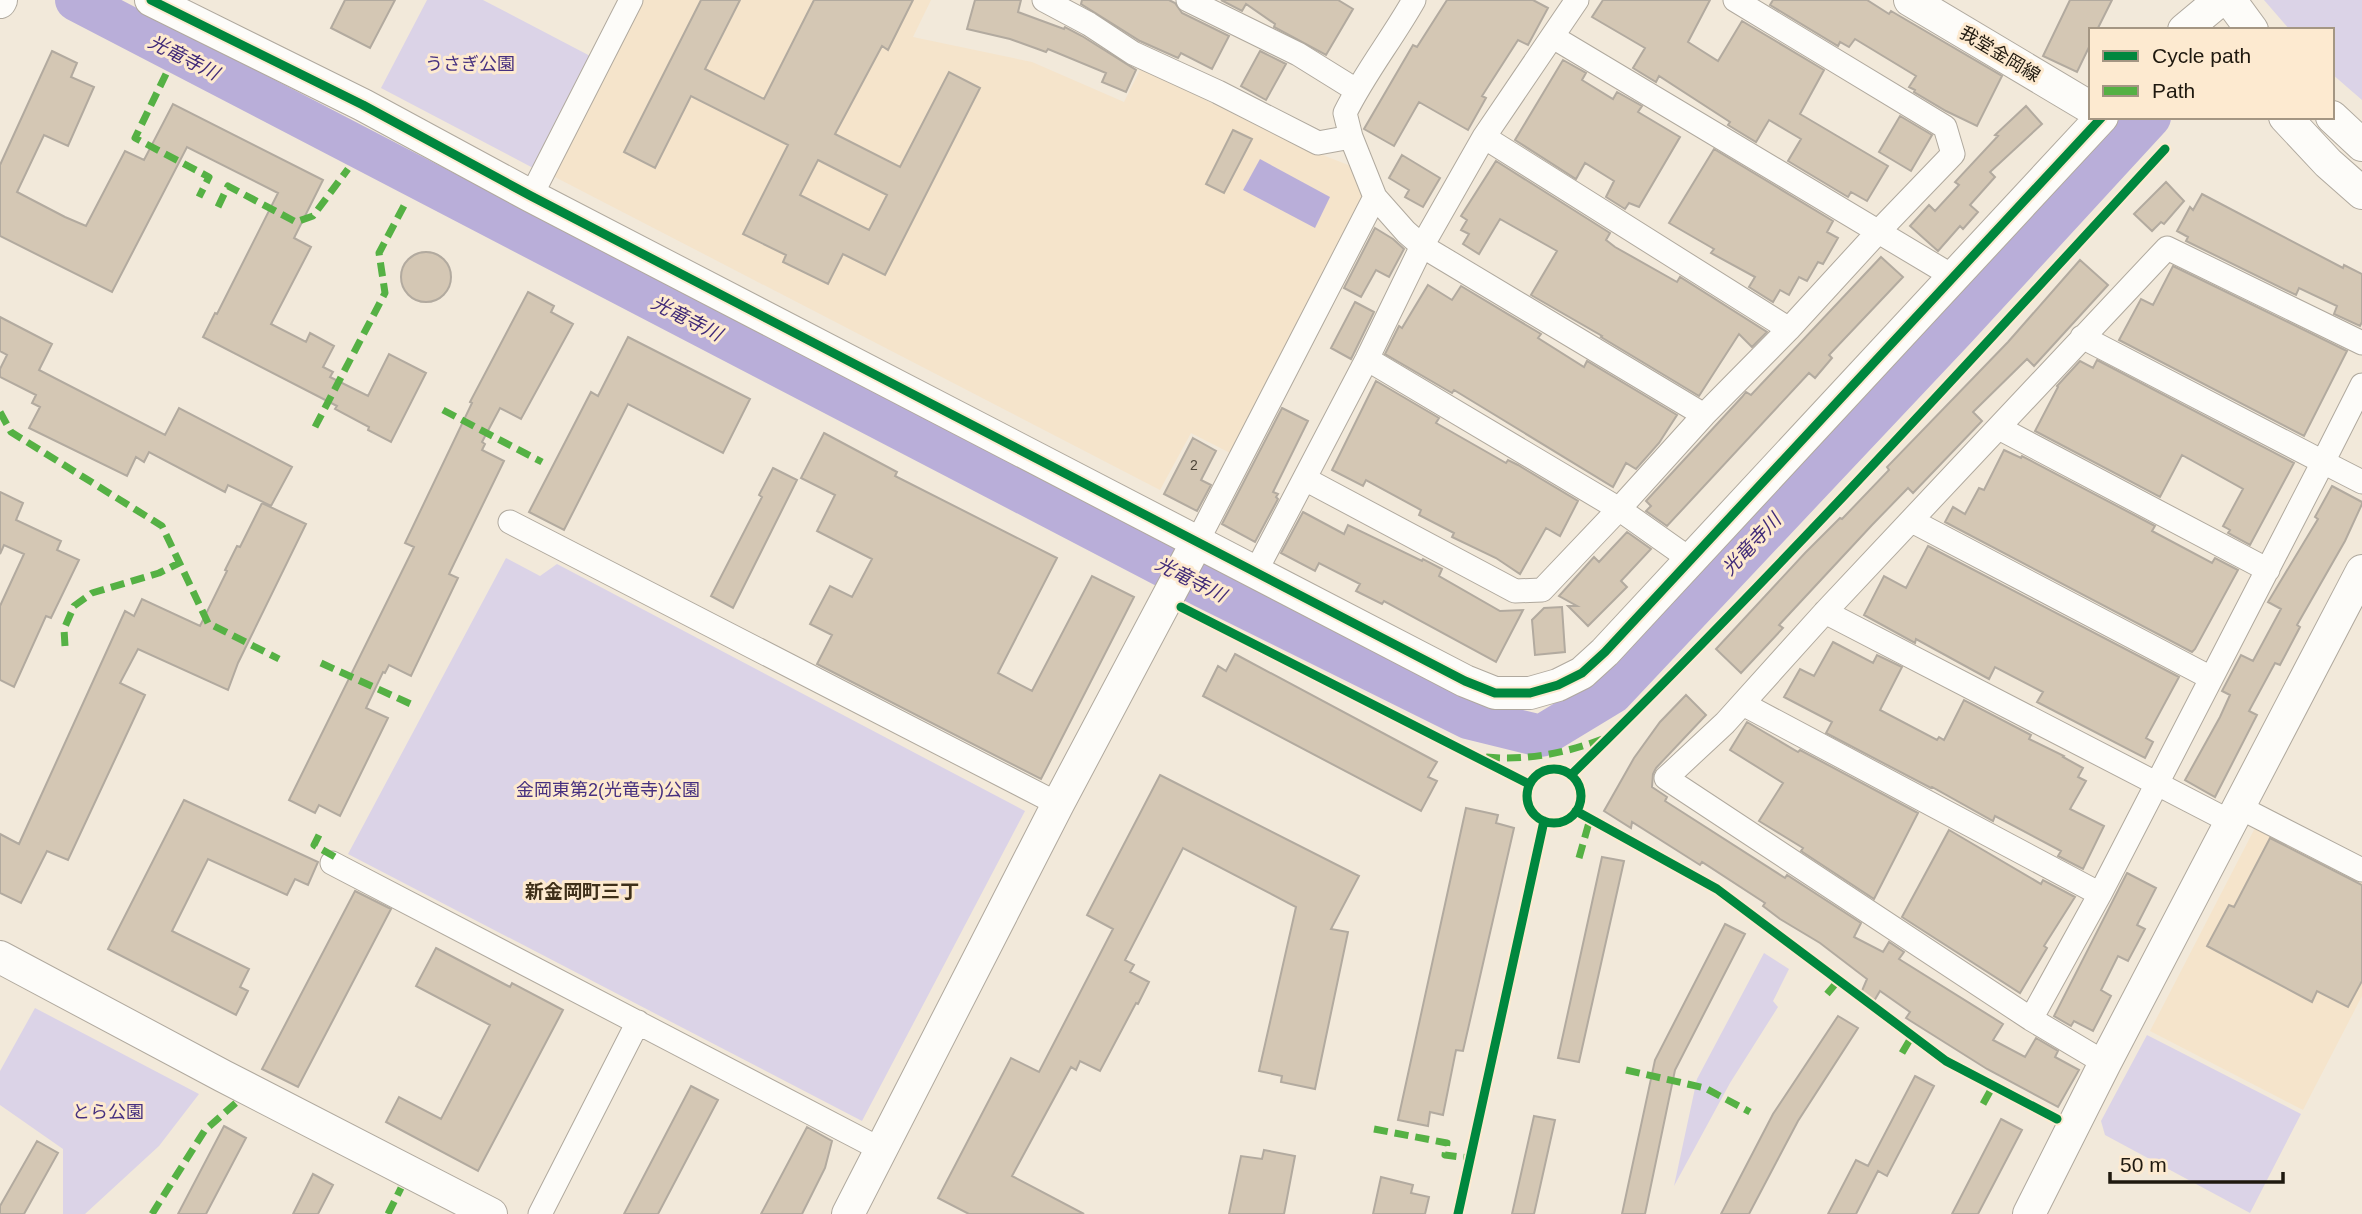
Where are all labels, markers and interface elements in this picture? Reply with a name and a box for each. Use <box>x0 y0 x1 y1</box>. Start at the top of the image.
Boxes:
street label: 我堂金岡線 <box>1956 22 2044 86</box>
legend <box>2089 28 2334 119</box>
water label: 光竜寺川 <box>145 31 224 85</box>
text: Cycle path <box>2152 44 2251 67</box>
park label: うさぎ公園 <box>425 54 515 74</box>
text: Path <box>2152 79 2195 102</box>
water label: 光竜寺川 <box>648 292 727 346</box>
house number: 2 <box>1190 457 1198 473</box>
water label: 光竜寺川 <box>1718 508 1786 579</box>
water label: 光竜寺川 <box>1152 553 1231 607</box>
park label: 金岡東第2(光竜寺)公園 <box>516 780 700 800</box>
district label: 新金岡町三丁 <box>525 881 639 902</box>
park label: とら公園 <box>72 1102 144 1122</box>
scale bar <box>2110 1140 2283 1184</box>
text: 50 m <box>2120 1153 2167 1176</box>

